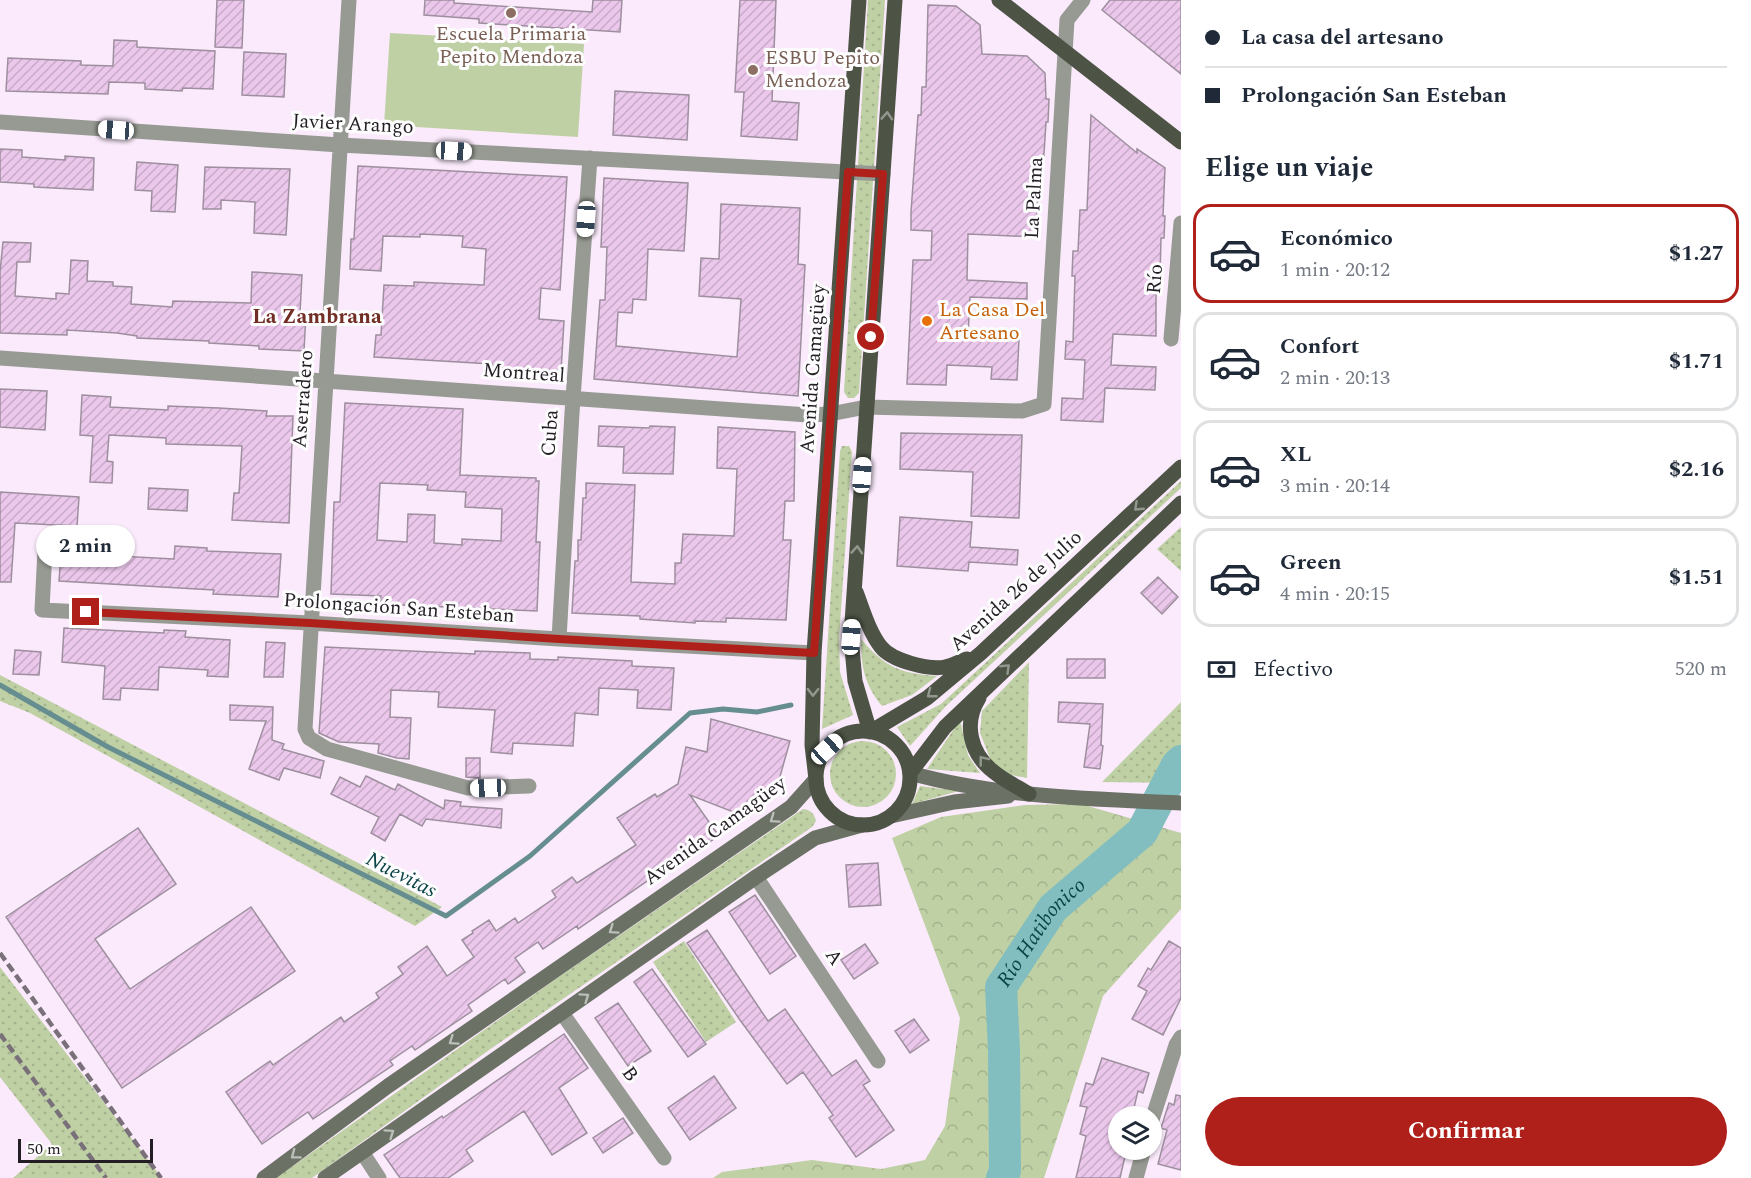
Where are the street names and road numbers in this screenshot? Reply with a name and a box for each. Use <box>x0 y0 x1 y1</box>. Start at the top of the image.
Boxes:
street label: Javier Arango <box>292 106 414 142</box>
street label: La Palma <box>1017 156 1051 240</box>
street label: Río <box>1139 263 1171 295</box>
street label: Avenida Camagüey <box>792 282 834 455</box>
street label: Aserradero <box>285 349 321 449</box>
street label: Montreal <box>482 355 566 391</box>
street label: Cuba <box>533 408 567 457</box>
street label: Avenida 26 de Julio <box>943 523 1089 659</box>
street label: Prolongación San Esteban <box>282 585 516 631</box>
street label: Avenida Camagüey <box>638 768 794 893</box>
street label: A <box>817 942 851 972</box>
street label: B <box>614 1060 646 1088</box>

